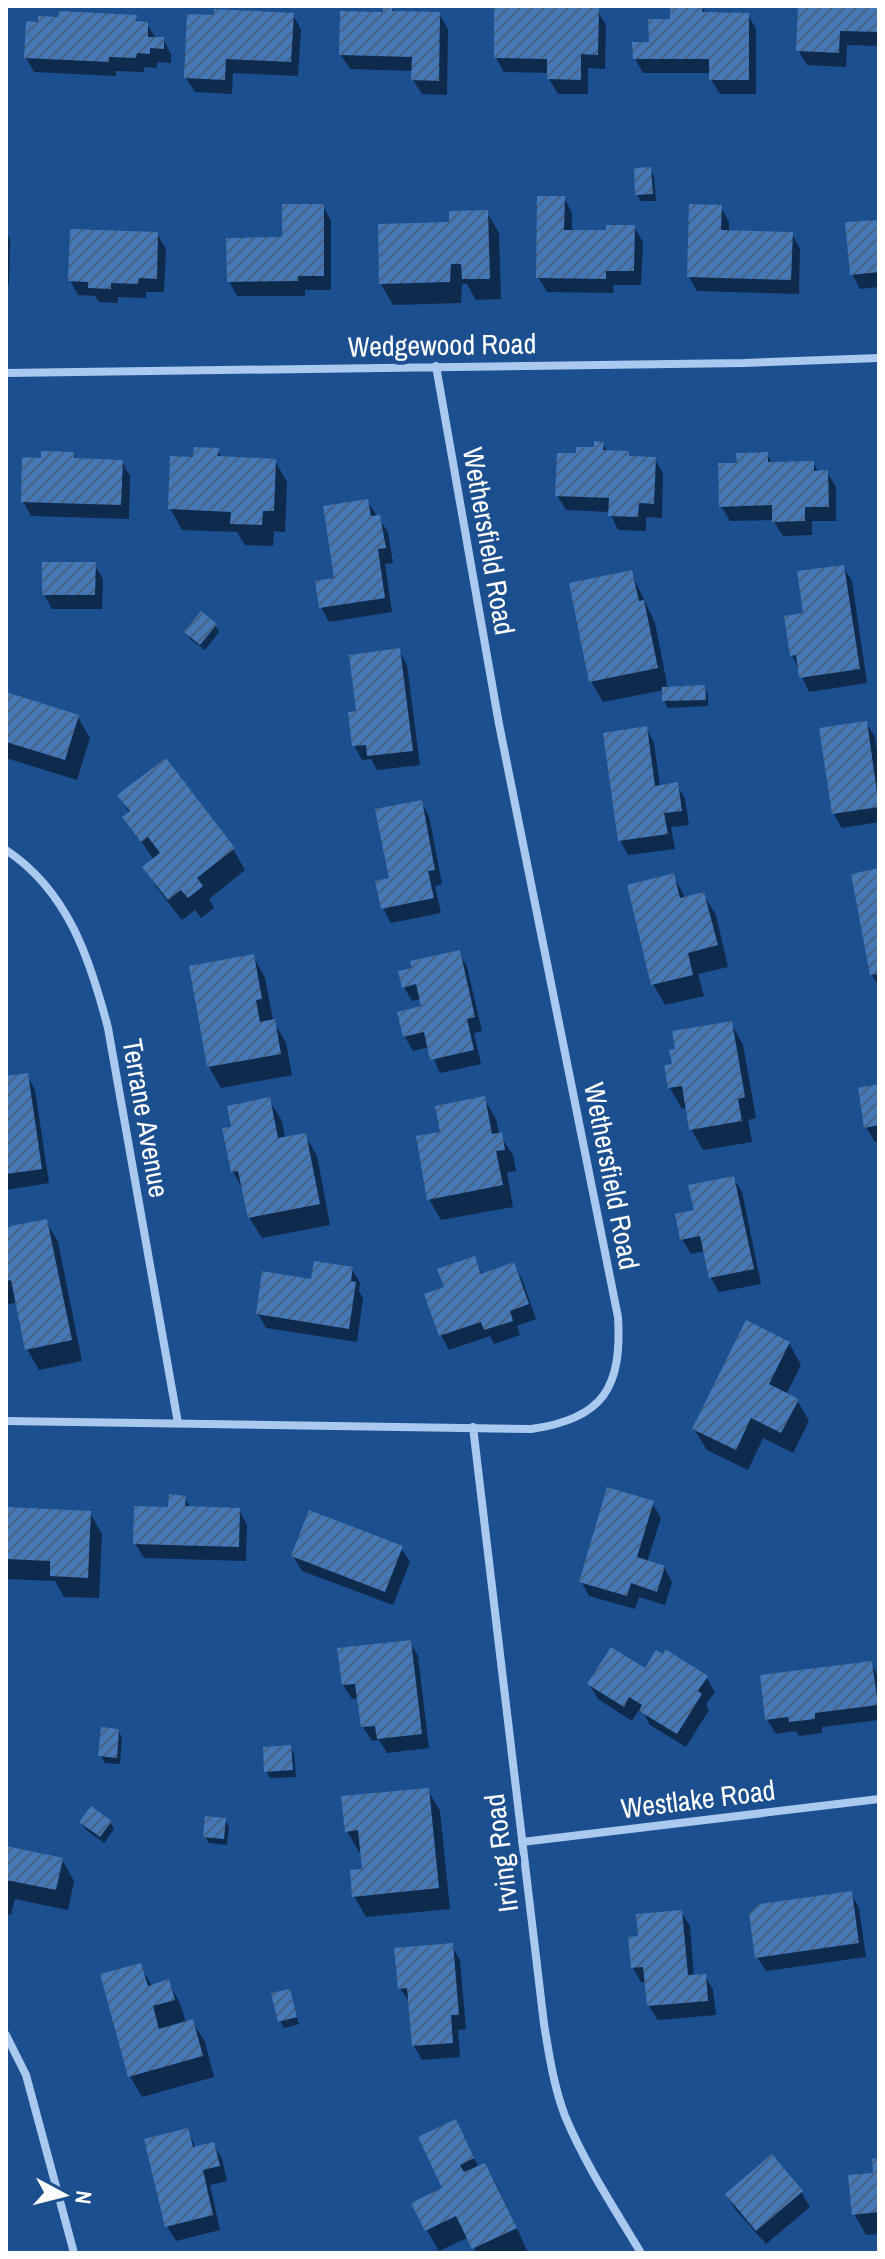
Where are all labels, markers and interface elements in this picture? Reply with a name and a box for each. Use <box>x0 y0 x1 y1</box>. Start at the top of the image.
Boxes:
street label: Wedgewood Road <box>347 324 537 366</box>
street label: Wethersfield Road <box>454 444 524 638</box>
street label: Terrane Avenue <box>113 1036 179 1200</box>
street label: Wethersfield Road <box>575 1079 649 1273</box>
street label: Westlake Road <box>619 1771 777 1827</box>
street label: Irving Road <box>475 1792 527 1914</box>
north arrow <box>24 2155 104 2235</box>
text: N <box>68 2189 100 2206</box>

